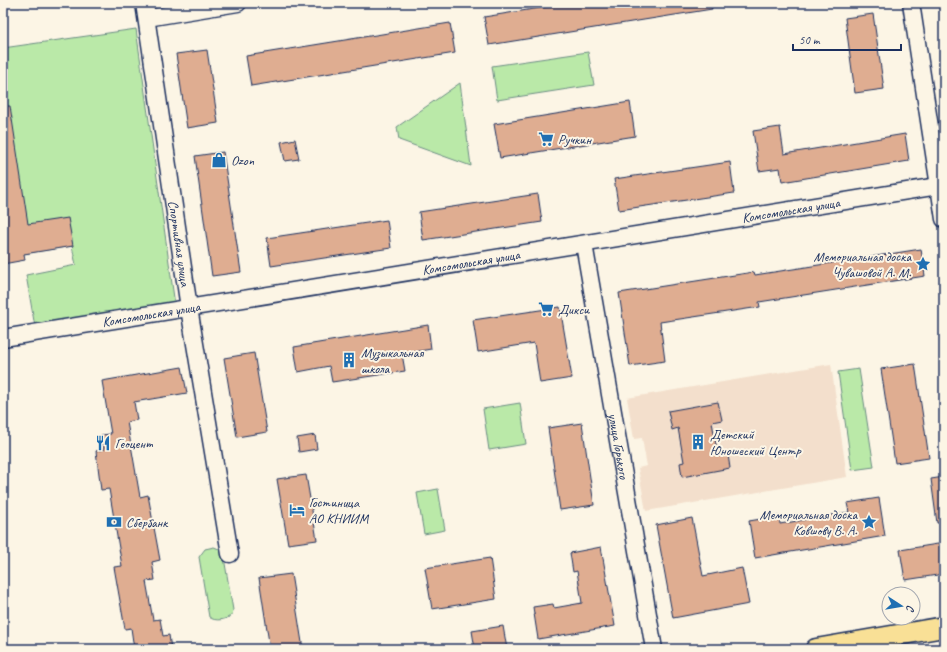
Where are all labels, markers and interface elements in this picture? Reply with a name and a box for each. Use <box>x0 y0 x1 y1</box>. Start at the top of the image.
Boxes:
scale bar <box>793 26 901 52</box>
text: 50 m <box>799 32 821 48</box>
supermarket icon: Ручкин <box>537 130 555 148</box>
place label: Ручкин <box>558 131 592 148</box>
shop icon: Ozon <box>210 151 228 169</box>
place label: Ozon <box>231 152 255 169</box>
street label: Комсомольская улица <box>741 193 842 226</box>
street label: Спортивная улица <box>165 199 194 288</box>
street label: Комсомольская улица <box>421 245 522 278</box>
place label: Мемориальная доска Чувашовой А. М. <box>814 248 912 281</box>
place icon: Мемориальная доска Чувашовой А. М. <box>914 255 932 273</box>
street label: Комсомольская улица <box>101 297 203 330</box>
supermarket icon: Дикси <box>537 300 555 318</box>
place label: Дикси <box>558 301 590 318</box>
place label: Музыкальная школа <box>361 344 424 377</box>
building icon: Музыкальная школа <box>340 351 358 369</box>
street label: улица Горького <box>605 411 633 481</box>
place label: Детский Юношеский Центр <box>710 426 801 459</box>
building icon: Детский Юношеский Центр <box>689 433 707 451</box>
restaurant icon: Геоцент <box>94 434 112 452</box>
place label: Геоцент <box>115 435 154 452</box>
place label: Гостиница АО КНИИМ <box>309 494 369 527</box>
hotel icon: Гостиница АО КНИИМ <box>288 501 306 519</box>
place label: Мемориальная доска Ковшову В. А. <box>760 506 858 539</box>
bank icon: Сбербанк <box>105 513 123 531</box>
place icon: Мемориальная доска Ковшову В. А. <box>860 513 878 531</box>
place label: Сбербанк <box>126 514 169 531</box>
north arrow <box>881 586 921 626</box>
text: С <box>903 604 918 614</box>

